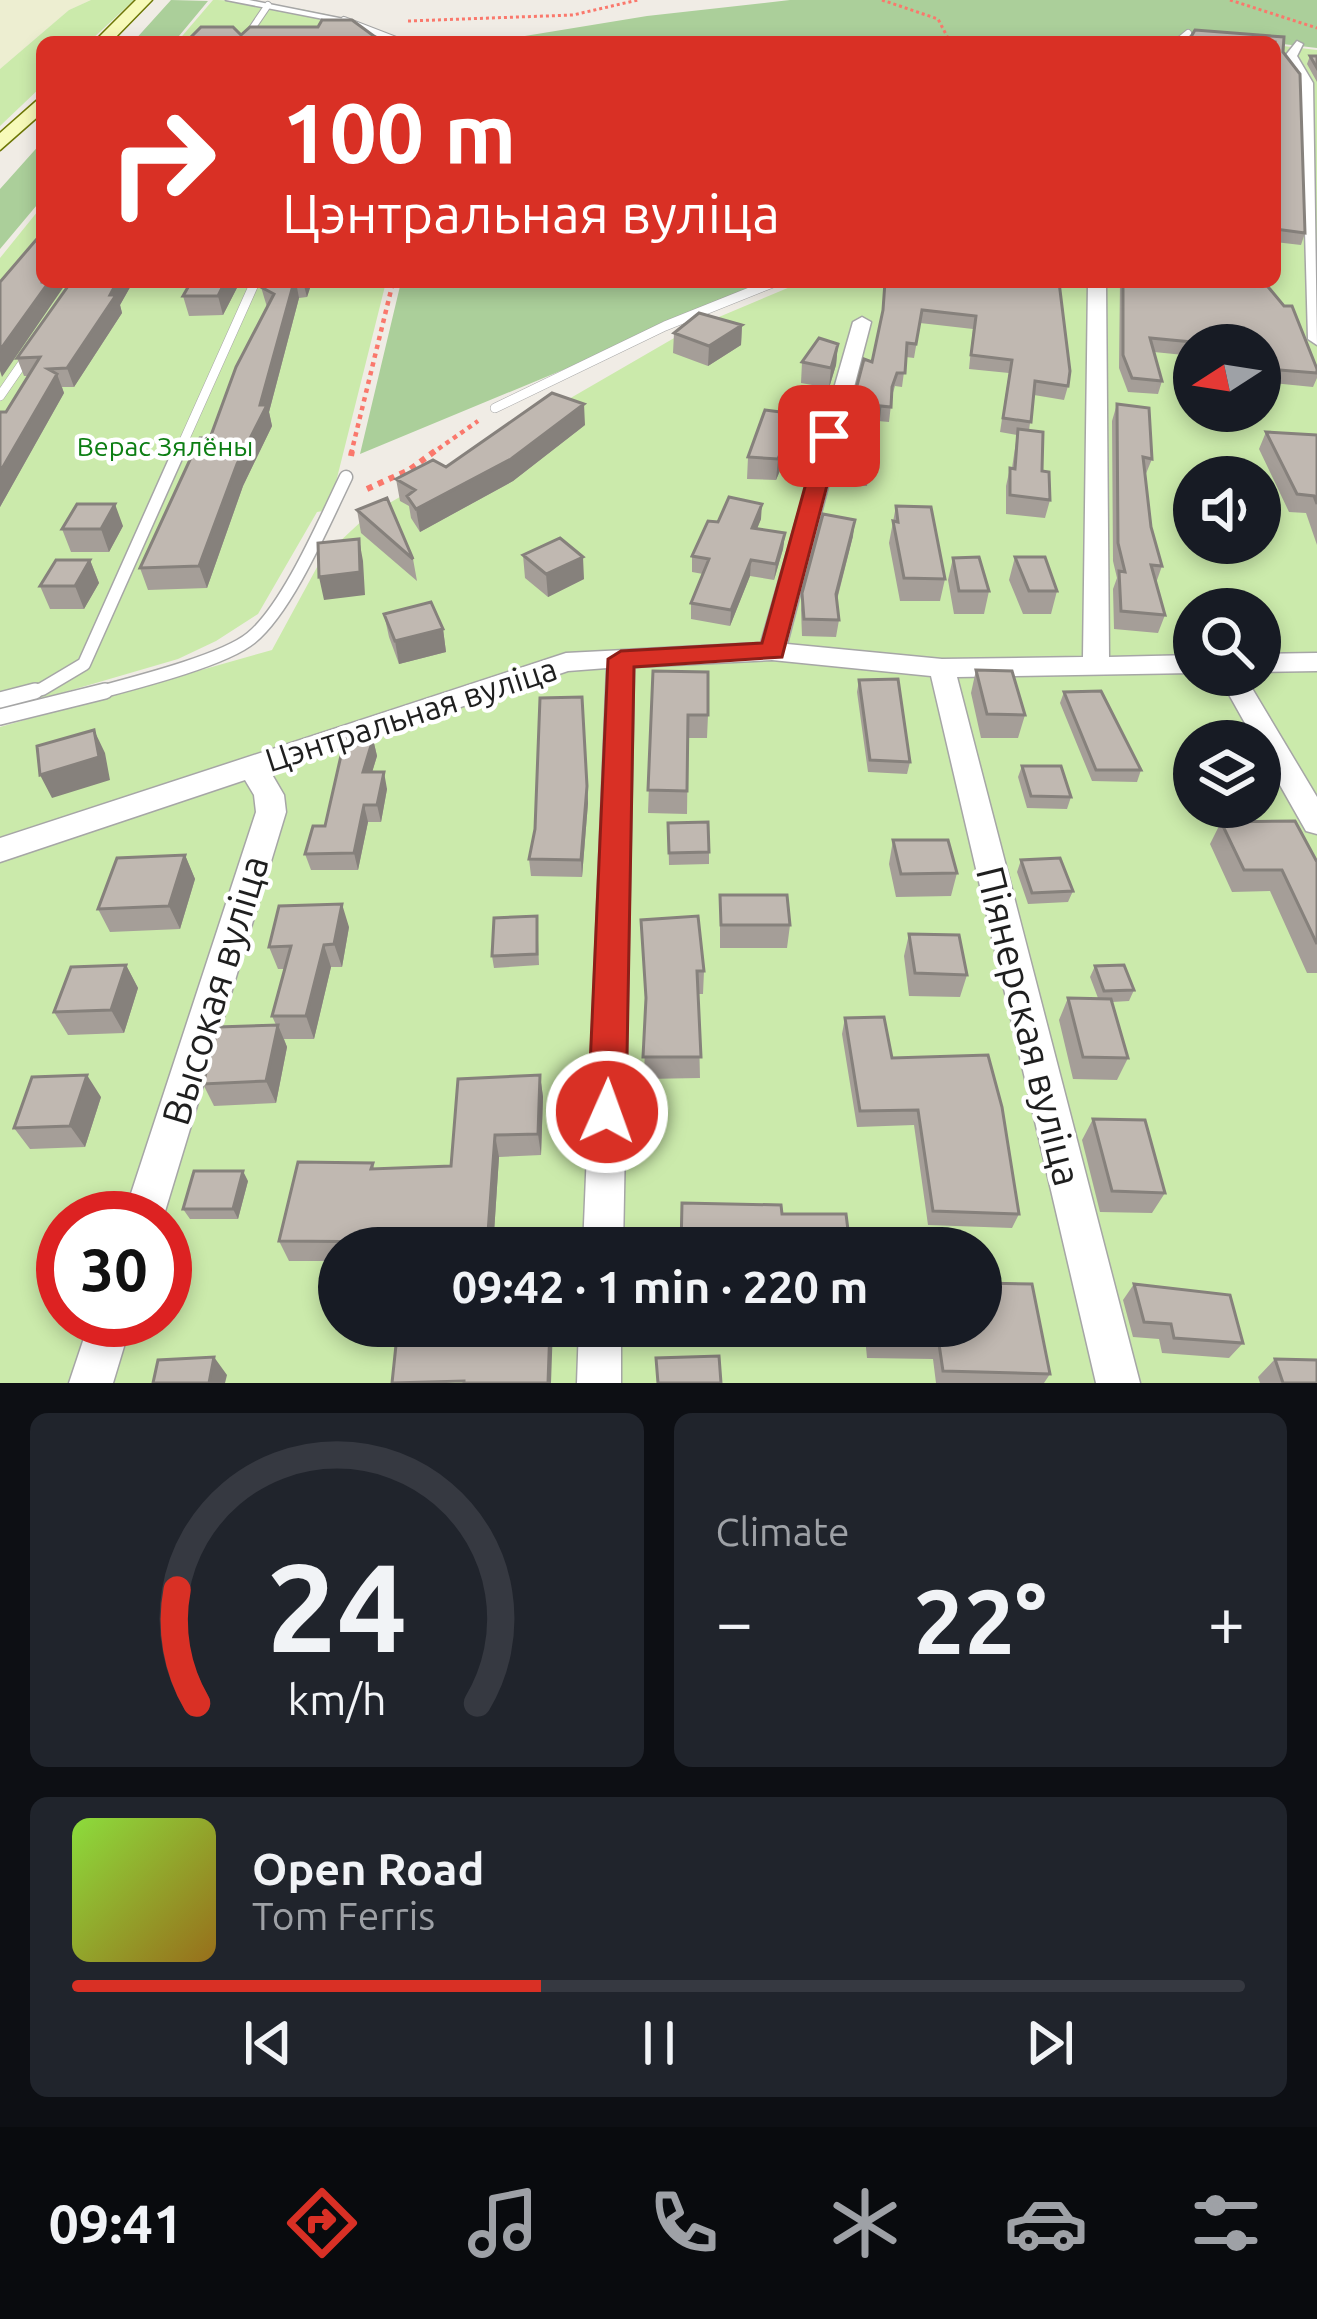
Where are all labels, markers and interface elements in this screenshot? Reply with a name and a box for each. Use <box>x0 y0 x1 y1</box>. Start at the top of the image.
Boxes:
icon: right <box>84 84 240 240</box>
text: 100 m <box>282 85 516 179</box>
text: Цэнтральная вуліца <box>282 183 780 243</box>
north arrow <box>1173 324 1281 432</box>
map controls <box>1173 324 1281 828</box>
pin <box>778 385 880 487</box>
icon: arrive <box>796 403 862 469</box>
park label: Верас Зялёны <box>77 431 253 461</box>
button: sound <box>1173 456 1281 564</box>
button: search <box>1173 588 1281 696</box>
street label: Цэнтральная вуліца <box>260 649 561 778</box>
button: layers <box>1173 720 1281 828</box>
street label: Высокая вуліца <box>153 850 276 1130</box>
street label: Піянерская вуліца <box>969 862 1090 1190</box>
position arrow <box>544 1049 670 1175</box>
speed limit sign: 30 <box>36 1191 192 1347</box>
text: 09:42 · 1 min · 220 m <box>452 1261 868 1312</box>
text: Climate <box>716 1510 850 1553</box>
text: 24 <box>266 1536 407 1676</box>
text: 22° <box>914 1570 1047 1671</box>
text: − <box>716 1584 753 1658</box>
text: + <box>1208 1584 1245 1658</box>
text: km/h <box>287 1675 386 1723</box>
text: Open Road <box>252 1843 484 1894</box>
text: Tom Ferris <box>252 1894 435 1937</box>
icon: previous <box>235 2010 301 2076</box>
icon: pause <box>626 2010 692 2076</box>
icon: next <box>1017 2010 1083 2076</box>
icon: directions <box>280 2181 364 2265</box>
icon: music <box>461 2181 545 2265</box>
icon: phone <box>642 2181 726 2265</box>
icon: climate <box>823 2181 907 2265</box>
icon: car <box>1004 2181 1088 2265</box>
icon: filters <box>1184 2181 1268 2265</box>
text: 09:41 <box>48 2193 184 2253</box>

